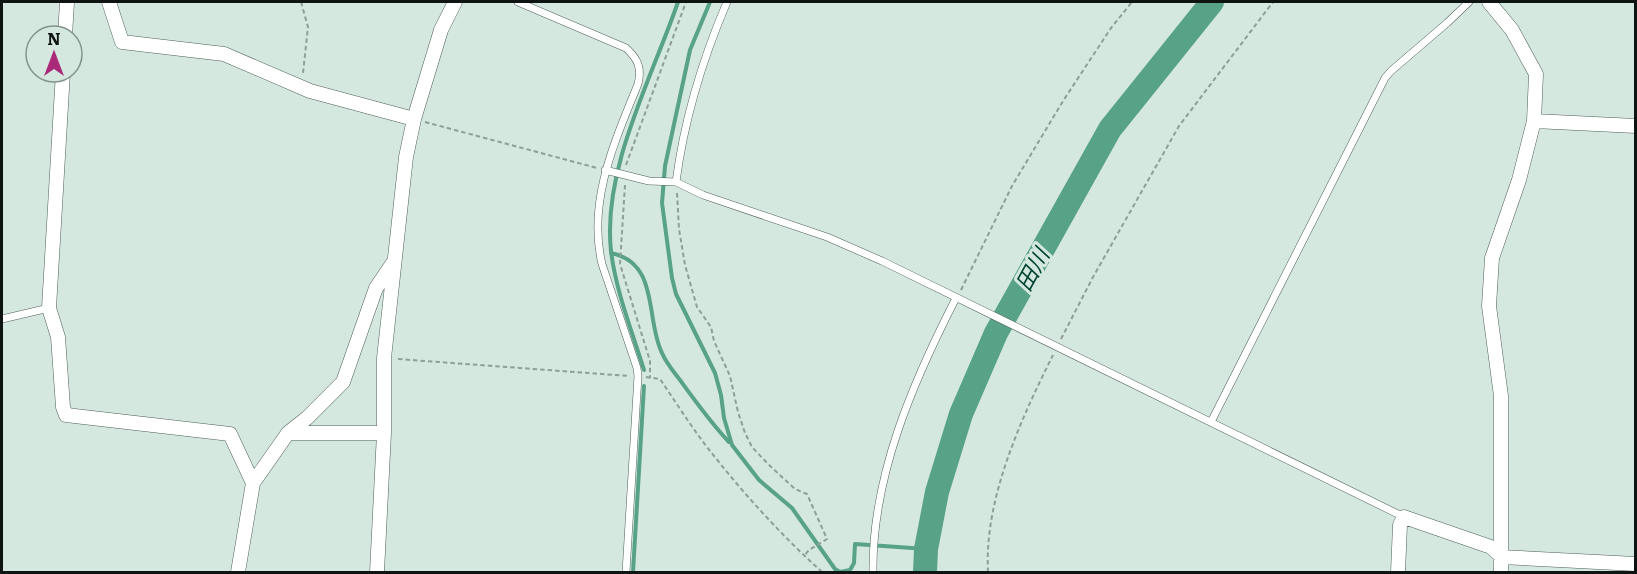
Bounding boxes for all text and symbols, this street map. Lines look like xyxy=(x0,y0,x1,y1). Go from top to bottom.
north arrow xyxy=(24,24,84,84)
text: N xyxy=(47,26,61,50)
water label: 田川 xyxy=(1006,240,1057,296)

